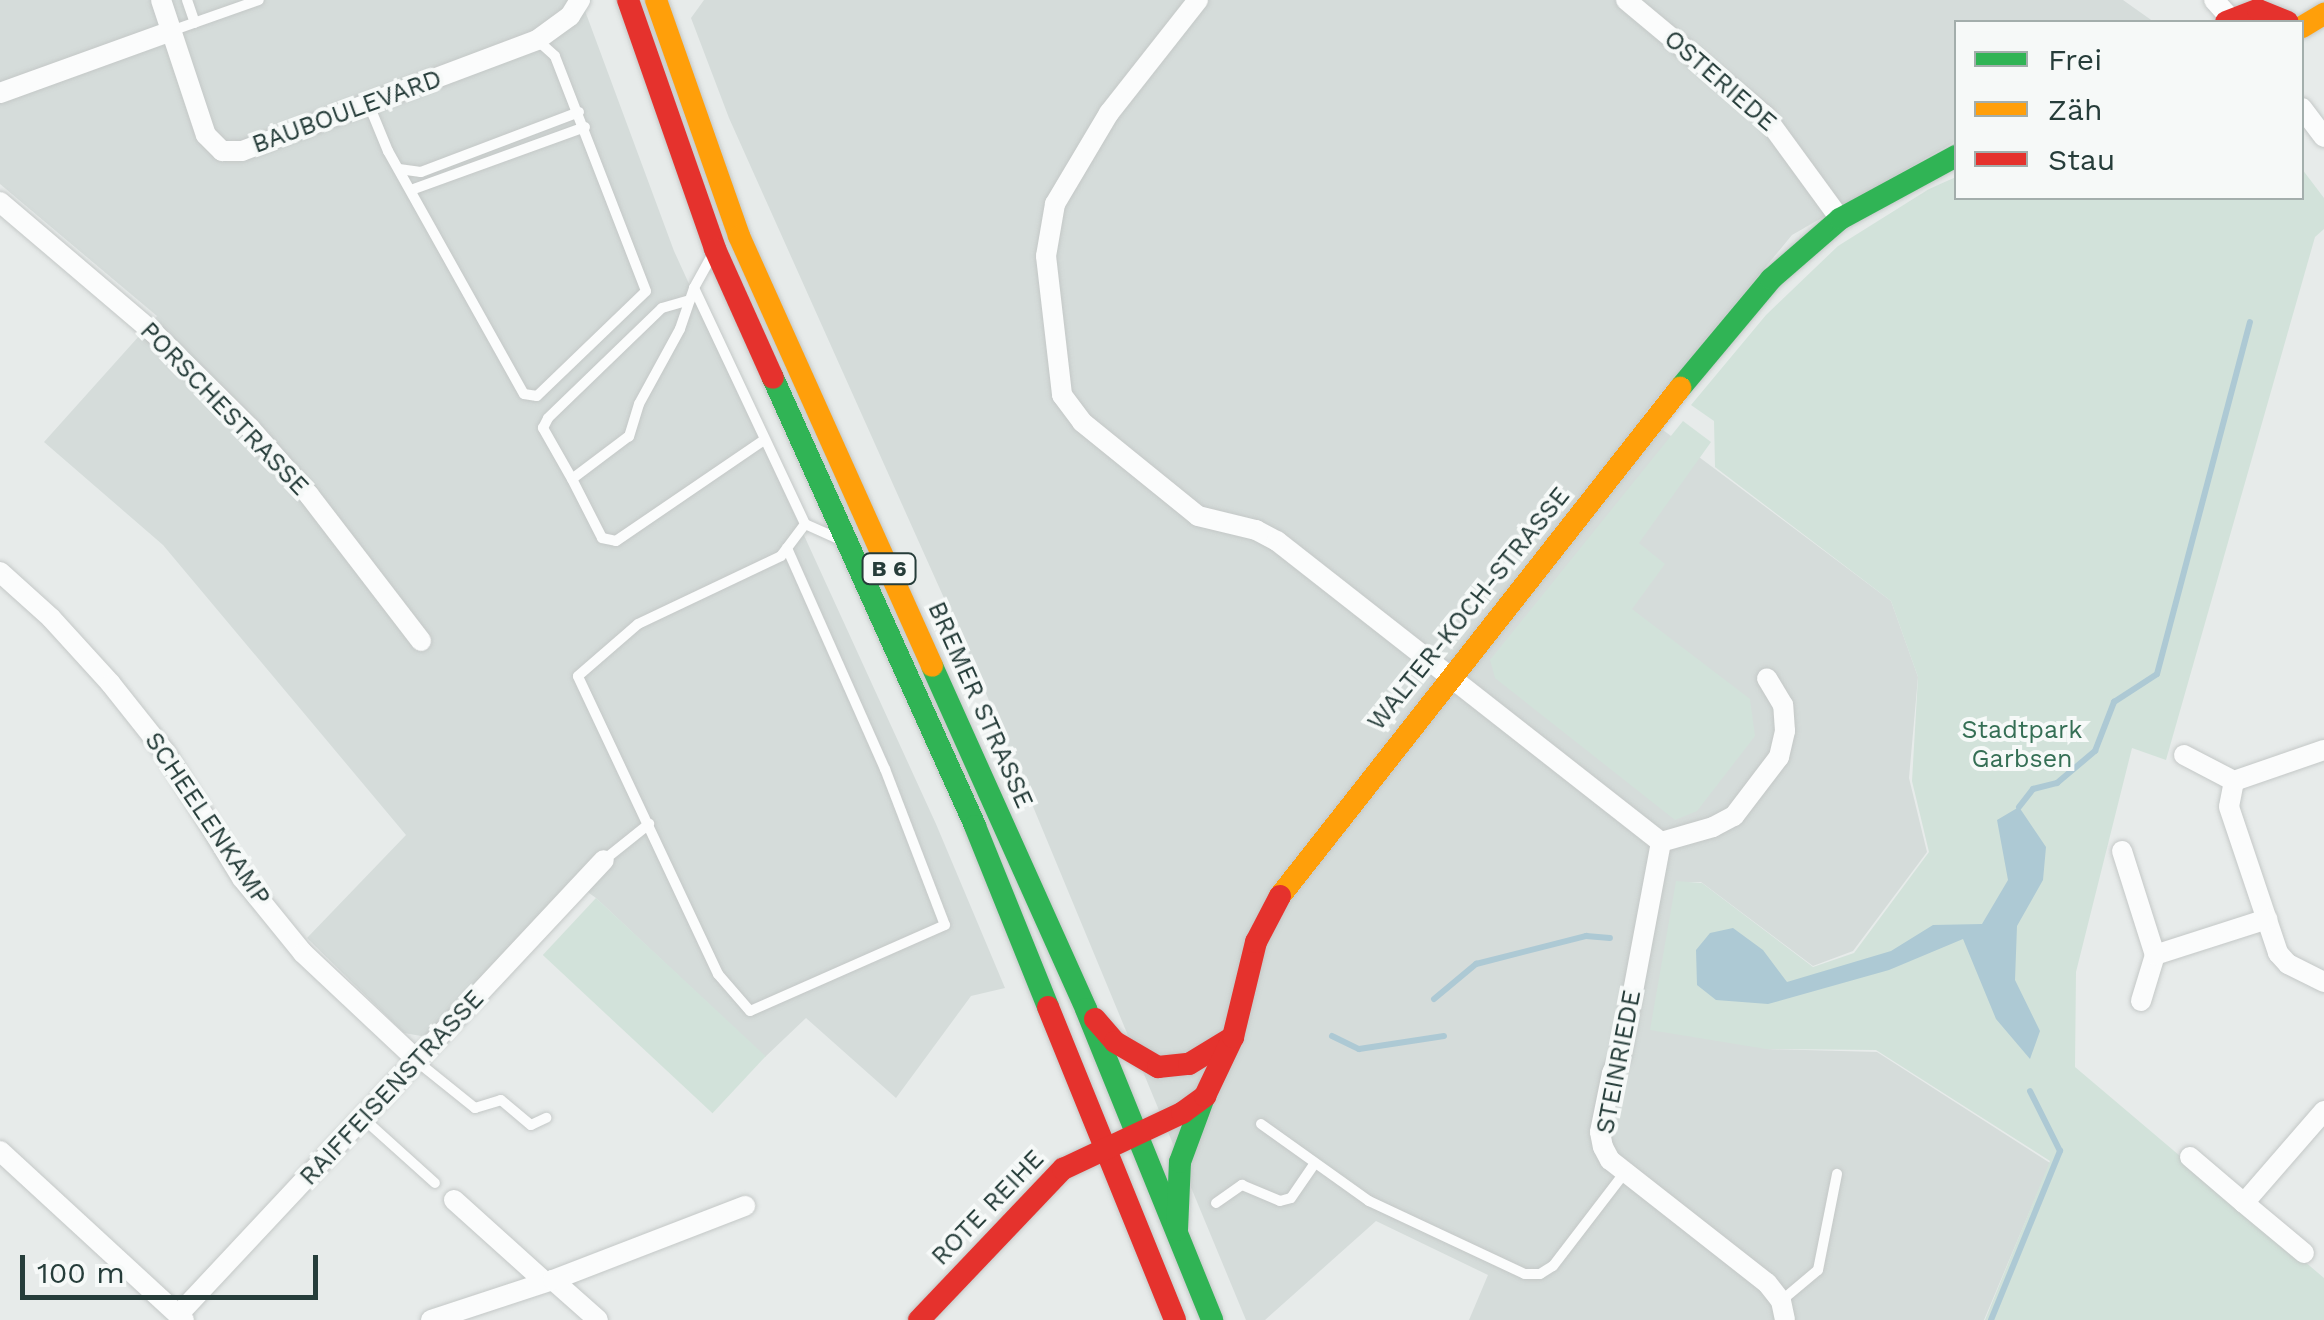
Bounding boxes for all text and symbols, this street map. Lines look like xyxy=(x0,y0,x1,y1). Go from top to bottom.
legend xyxy=(1954,20,2304,200)
street label: OSTERIEDE xyxy=(1658,24,1782,138)
text: Frei xyxy=(2048,42,2102,77)
street label: BAUBOULEVARD xyxy=(248,64,446,160)
text: Zäh xyxy=(2048,92,2102,127)
text: Stau xyxy=(2048,142,2115,177)
street label: PORSCHESTRASSE xyxy=(134,316,314,502)
street label: WALTER-KOCH-STRASSE xyxy=(1362,481,1576,737)
road number: B 6 xyxy=(862,552,916,586)
street label: BREMER STRASSE xyxy=(921,597,1039,813)
park label: Stadtpark Garbsen xyxy=(1962,716,2082,775)
street label: SCHEELENKAMP xyxy=(138,727,276,911)
street label: RAIFFEISENSTRASSE xyxy=(294,984,490,1192)
street label: STEINRIEDE xyxy=(1590,987,1648,1137)
street label: ROTE REIHE xyxy=(926,1144,1050,1272)
scale bar xyxy=(25,1235,322,1297)
text: 100 m xyxy=(37,1255,125,1290)

